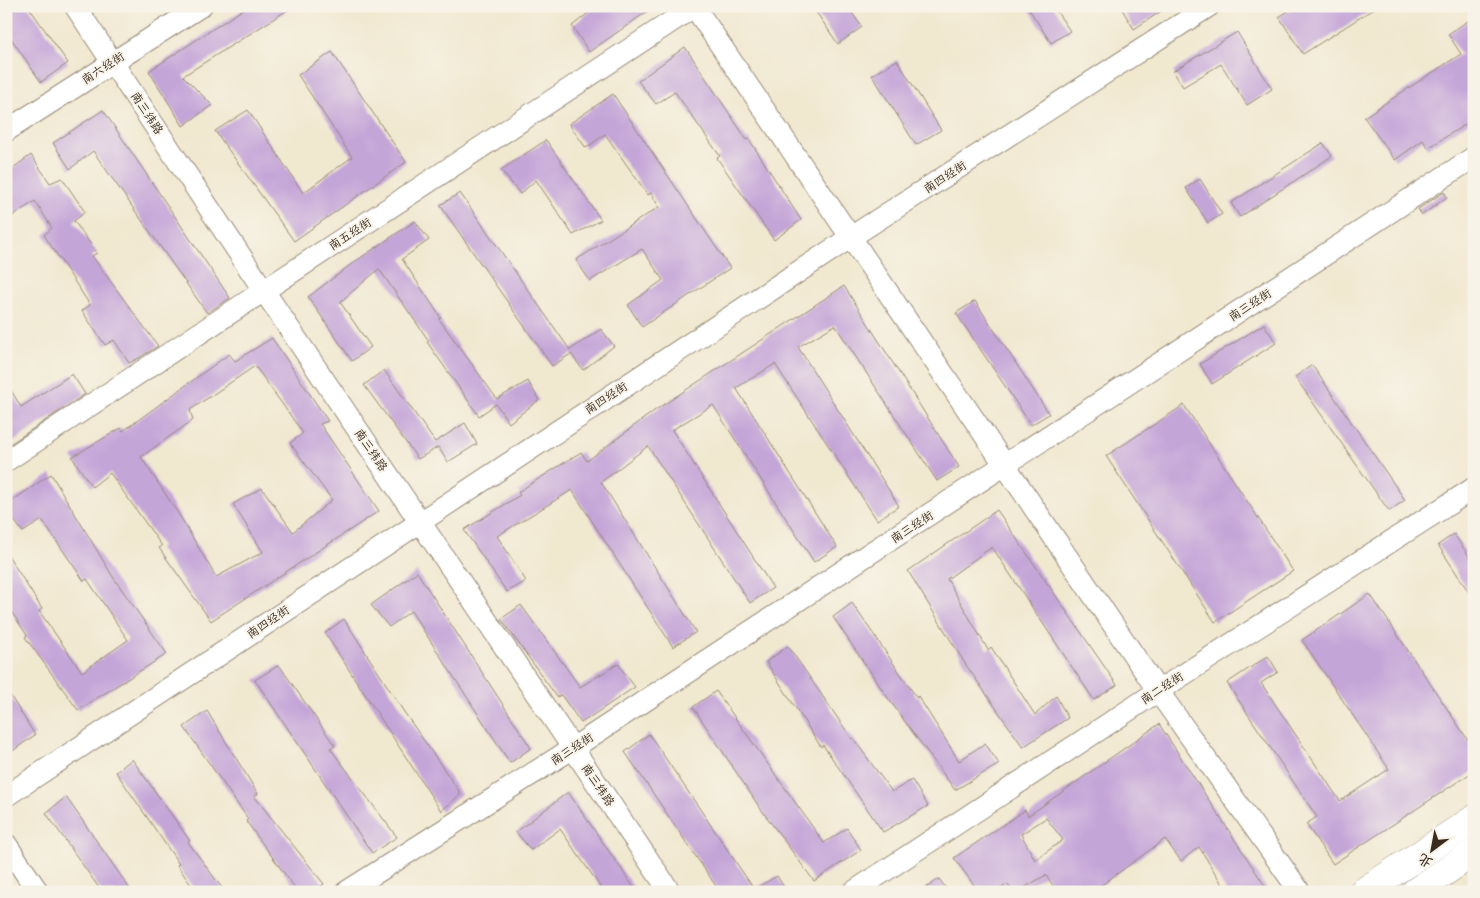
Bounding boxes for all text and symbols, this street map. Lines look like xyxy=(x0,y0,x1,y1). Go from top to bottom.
street label: 南六经街 xyxy=(79,48,127,88)
street label: 南三纬路 xyxy=(127,89,167,137)
street label: 南四经街 xyxy=(921,157,969,197)
street label: 南五经街 xyxy=(326,214,374,254)
street label: 南三经街 xyxy=(1226,285,1274,325)
street label: 南四经街 xyxy=(582,378,630,418)
street label: 南三纬路 xyxy=(351,426,391,474)
street label: 南三经街 xyxy=(888,507,936,547)
street label: 南四经街 xyxy=(244,602,292,642)
street label: 南二经街 xyxy=(1138,668,1186,708)
street label: 南三经街 xyxy=(548,729,596,769)
street label: 南三纬路 xyxy=(578,761,618,809)
north arrow xyxy=(1408,826,1458,876)
text: 北 xyxy=(1414,850,1436,872)

